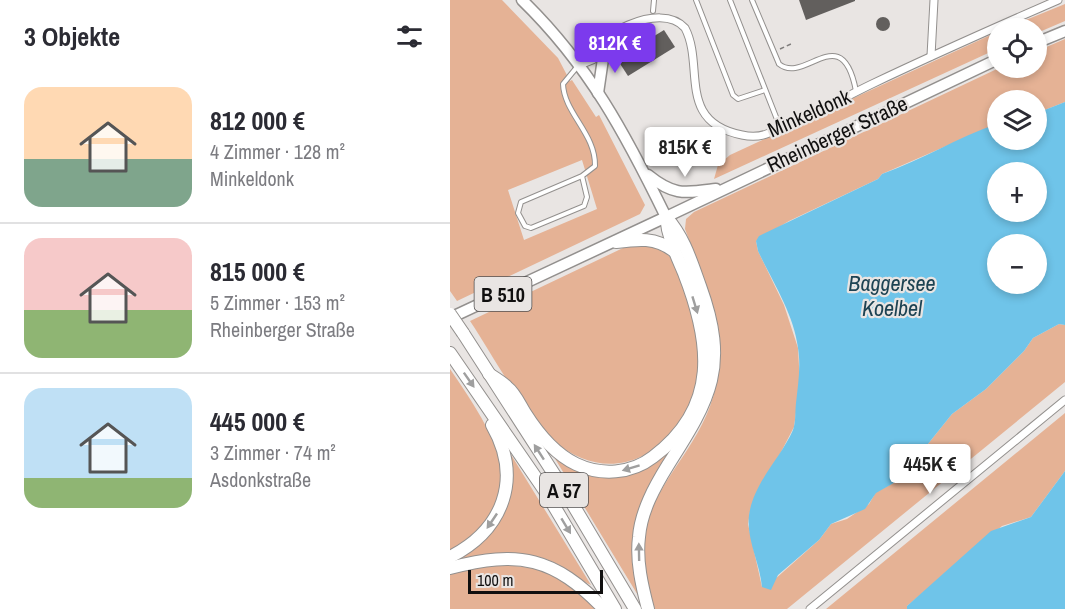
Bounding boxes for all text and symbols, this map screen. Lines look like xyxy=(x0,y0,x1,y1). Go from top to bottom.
map controls xyxy=(987,18,1047,294)
button: locate xyxy=(987,18,1047,78)
text: 3 Objekte xyxy=(24,19,120,54)
icon: filters xyxy=(393,20,426,53)
pin: 812K € xyxy=(566,23,664,74)
text: 812K € xyxy=(589,29,641,56)
street label: Minkeldonk xyxy=(763,82,855,144)
street label: Rheinberger Straße xyxy=(762,89,912,179)
button: layers xyxy=(987,90,1047,150)
text: 812 000 € xyxy=(210,103,305,138)
icon: home xyxy=(72,111,144,183)
pin: 815K € xyxy=(636,127,734,178)
text: 815K € xyxy=(659,133,711,160)
text: 4 Zimmer · 128 m² xyxy=(210,138,345,165)
button: + xyxy=(987,162,1047,222)
text: Minkeldonk xyxy=(210,165,294,192)
button: − xyxy=(987,234,1047,294)
text: 815 000 € xyxy=(210,254,305,289)
icon: home xyxy=(72,262,144,334)
water label: Baggersee Koelbel xyxy=(848,268,936,323)
road number: B 510 xyxy=(475,277,532,311)
text: 5 Zimmer · 153 m² xyxy=(210,289,345,316)
one-way arrow xyxy=(691,297,700,315)
text: Rheinberger Straße xyxy=(210,316,355,343)
one-way arrow xyxy=(463,371,475,387)
text: 445 000 € xyxy=(210,404,305,439)
icon: home xyxy=(72,412,144,484)
text: 3 Zimmer · 74 m² xyxy=(210,439,336,466)
one-way arrow xyxy=(534,443,545,460)
pin: 445K € xyxy=(881,444,979,495)
text: 445K € xyxy=(904,450,956,477)
one-way arrow xyxy=(622,464,640,473)
text: Asdonkstraße xyxy=(210,466,311,493)
road number: A 57 xyxy=(540,473,588,507)
one-way arrow xyxy=(487,513,498,529)
one-way arrow xyxy=(561,518,571,535)
one-way arrow xyxy=(634,542,644,561)
scale bar xyxy=(468,567,603,594)
text: 100 m xyxy=(477,569,513,591)

